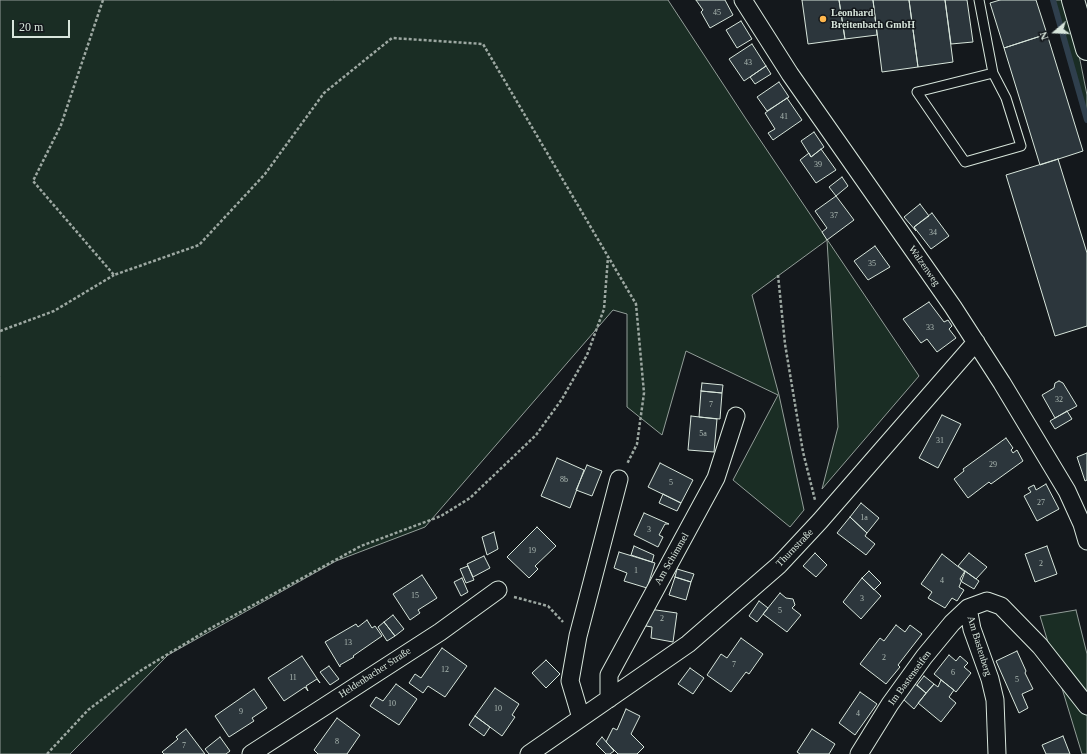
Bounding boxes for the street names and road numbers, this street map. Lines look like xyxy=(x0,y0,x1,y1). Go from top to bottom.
street label: Walzenweg xyxy=(906,244,942,288)
street label: Thurnstraße xyxy=(774,526,816,570)
street label: Am Schimmel xyxy=(652,531,692,587)
street label: Am Bastenberg xyxy=(964,614,994,678)
street label: Heldenbacher Straße xyxy=(337,645,413,701)
street label: Im Bastenseifen xyxy=(886,648,934,708)

